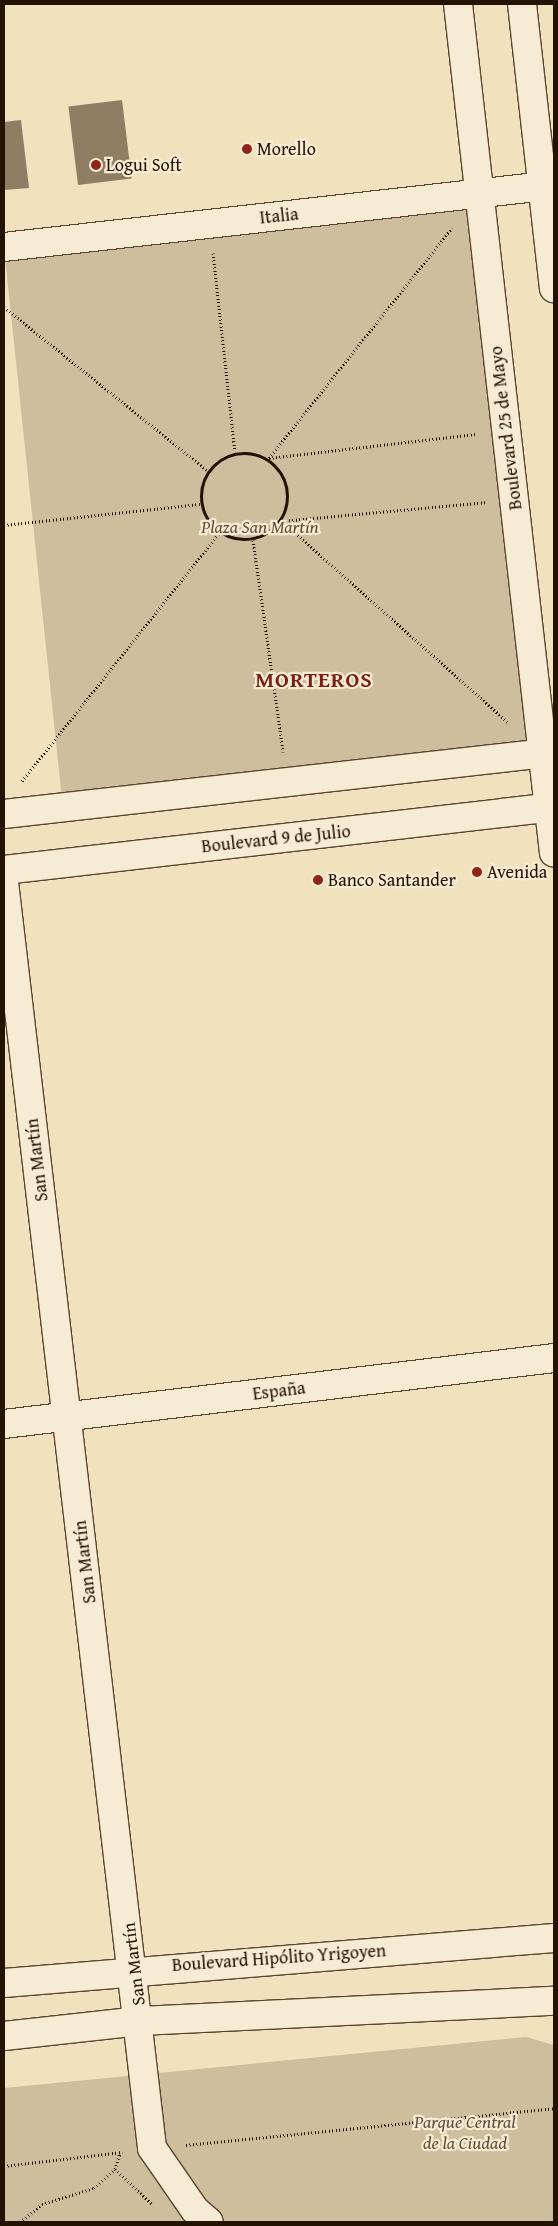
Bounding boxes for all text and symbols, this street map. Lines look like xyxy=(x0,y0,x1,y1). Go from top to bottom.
place label: Morello xyxy=(257,138,316,160)
marker: Morello xyxy=(241,143,253,155)
place label: Logui Soft xyxy=(106,154,182,176)
marker: Logui Soft xyxy=(90,159,102,171)
street label: Italia xyxy=(258,203,300,229)
street label: Boulevard 25 de Mayo xyxy=(485,345,527,511)
park label: Plaza San Martín xyxy=(201,516,319,538)
district label: MORTEROS xyxy=(254,667,374,693)
street label: Boulevard 9 de Julio xyxy=(200,820,352,858)
place label: Avenida xyxy=(487,861,547,883)
marker: Avenida xyxy=(471,866,483,878)
place label: Banco Santander xyxy=(328,869,456,891)
marker: Banco Santander xyxy=(312,874,324,886)
street label: San Martín xyxy=(21,1117,53,1203)
street label: España xyxy=(251,1377,307,1405)
street label: San Martín xyxy=(69,1519,101,1605)
street label: San Martín xyxy=(118,1921,150,2007)
street label: Boulevard Hipólito Yrigoyen xyxy=(171,1940,387,1976)
park label: Parque Central de la Ciudad xyxy=(414,2112,516,2154)

